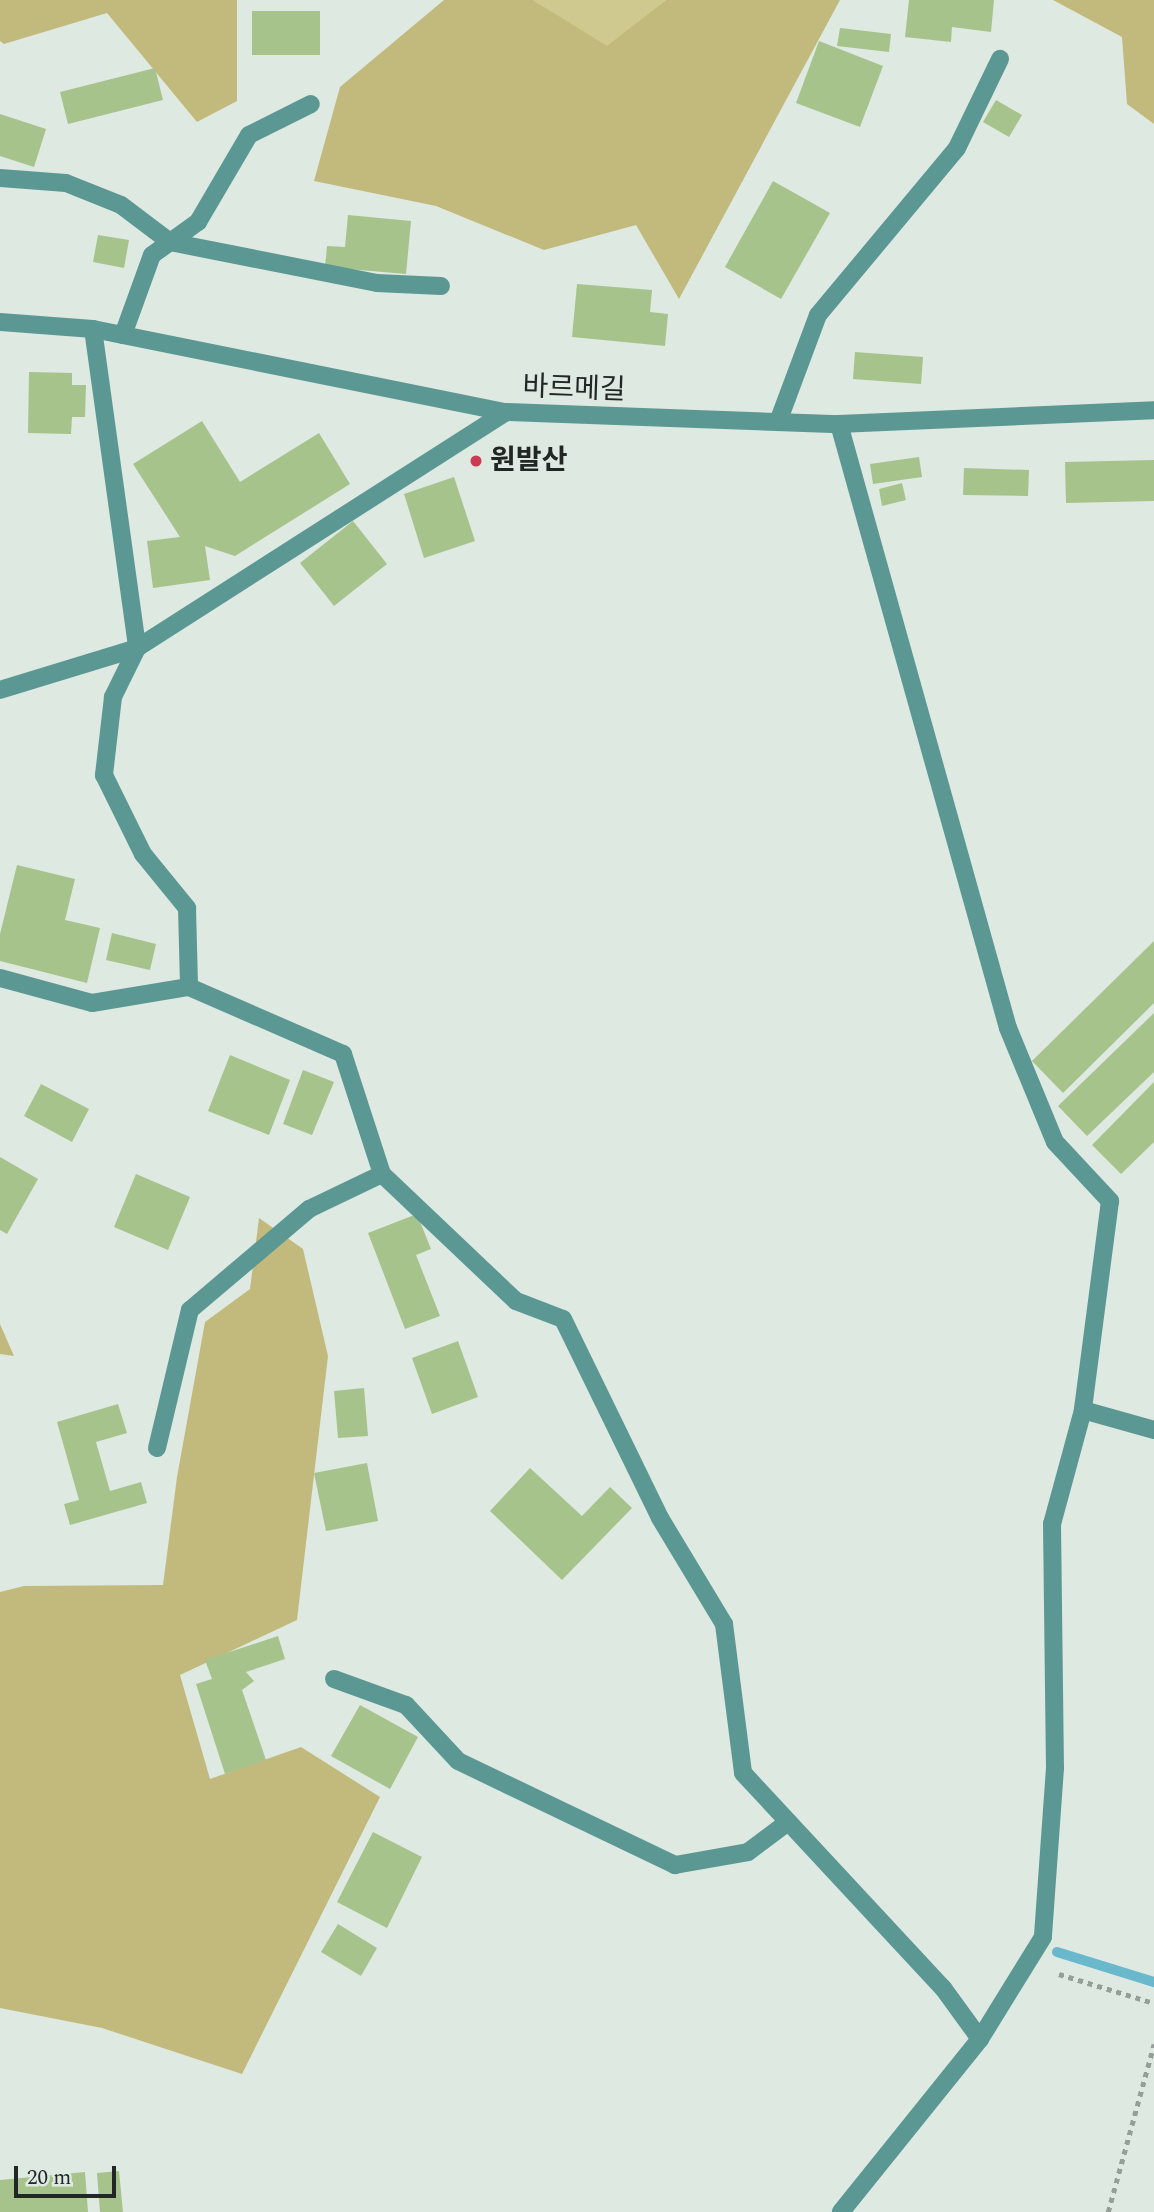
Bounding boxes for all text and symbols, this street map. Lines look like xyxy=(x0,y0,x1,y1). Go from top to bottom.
street label: 바르메길 xyxy=(522,370,626,408)
place label: 원발산 xyxy=(490,444,567,478)
marker: 원발산 xyxy=(468,453,484,469)
scale bar xyxy=(18,2152,119,2196)
text: 20 m xyxy=(27,2162,71,2194)

